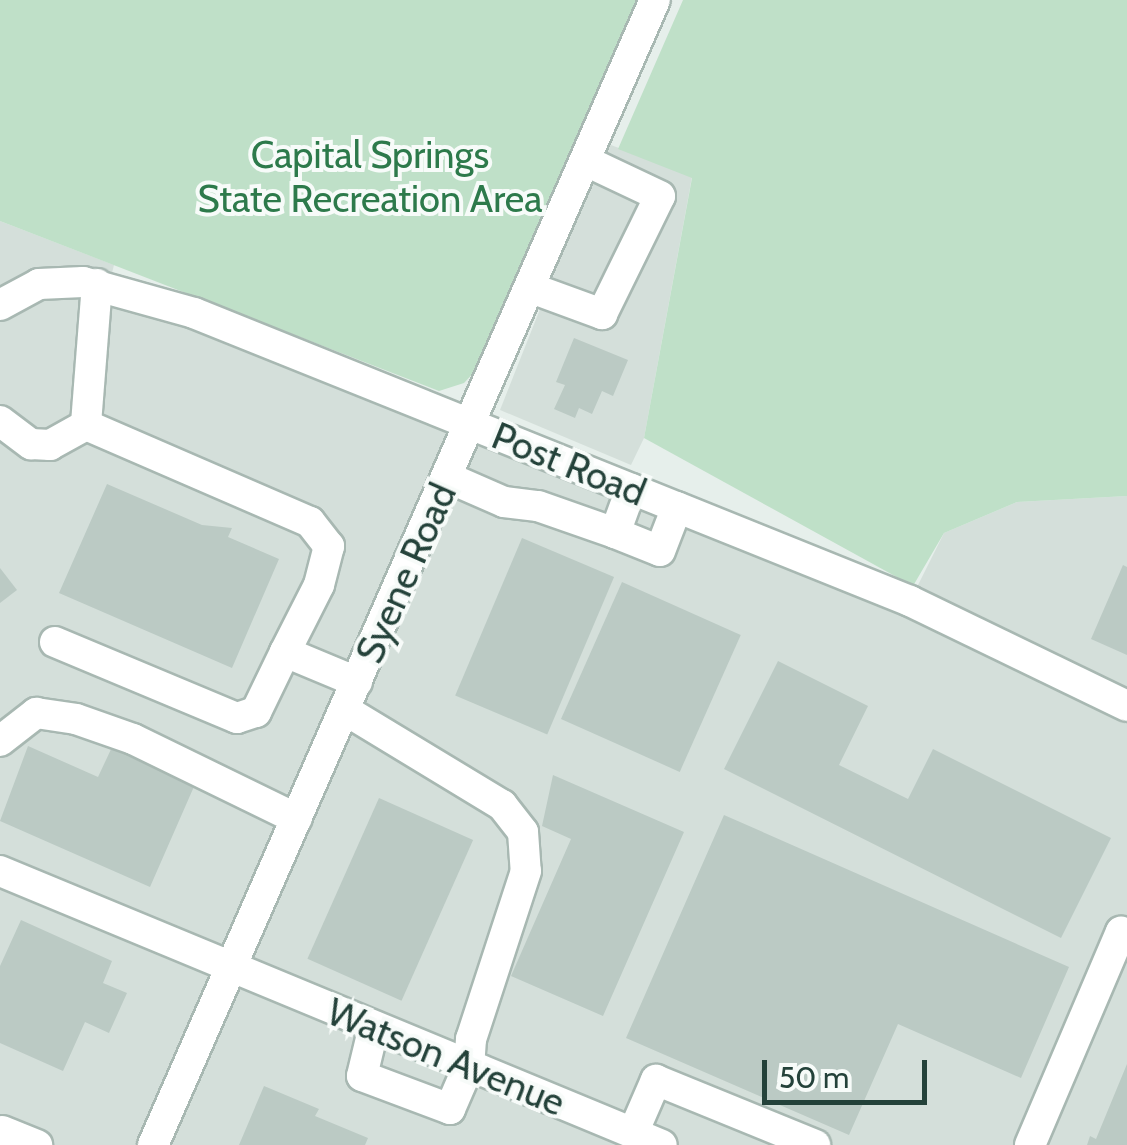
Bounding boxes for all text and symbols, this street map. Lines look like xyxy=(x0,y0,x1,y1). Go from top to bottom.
park label: Capital Springs State Recreation Area xyxy=(198,132,542,222)
street label: Post Road xyxy=(486,413,652,515)
street label: Syene Road xyxy=(346,476,466,670)
street label: Watson Avenue xyxy=(321,989,571,1125)
scale bar xyxy=(767,1040,932,1102)
text: 50 m xyxy=(779,1059,849,1096)

